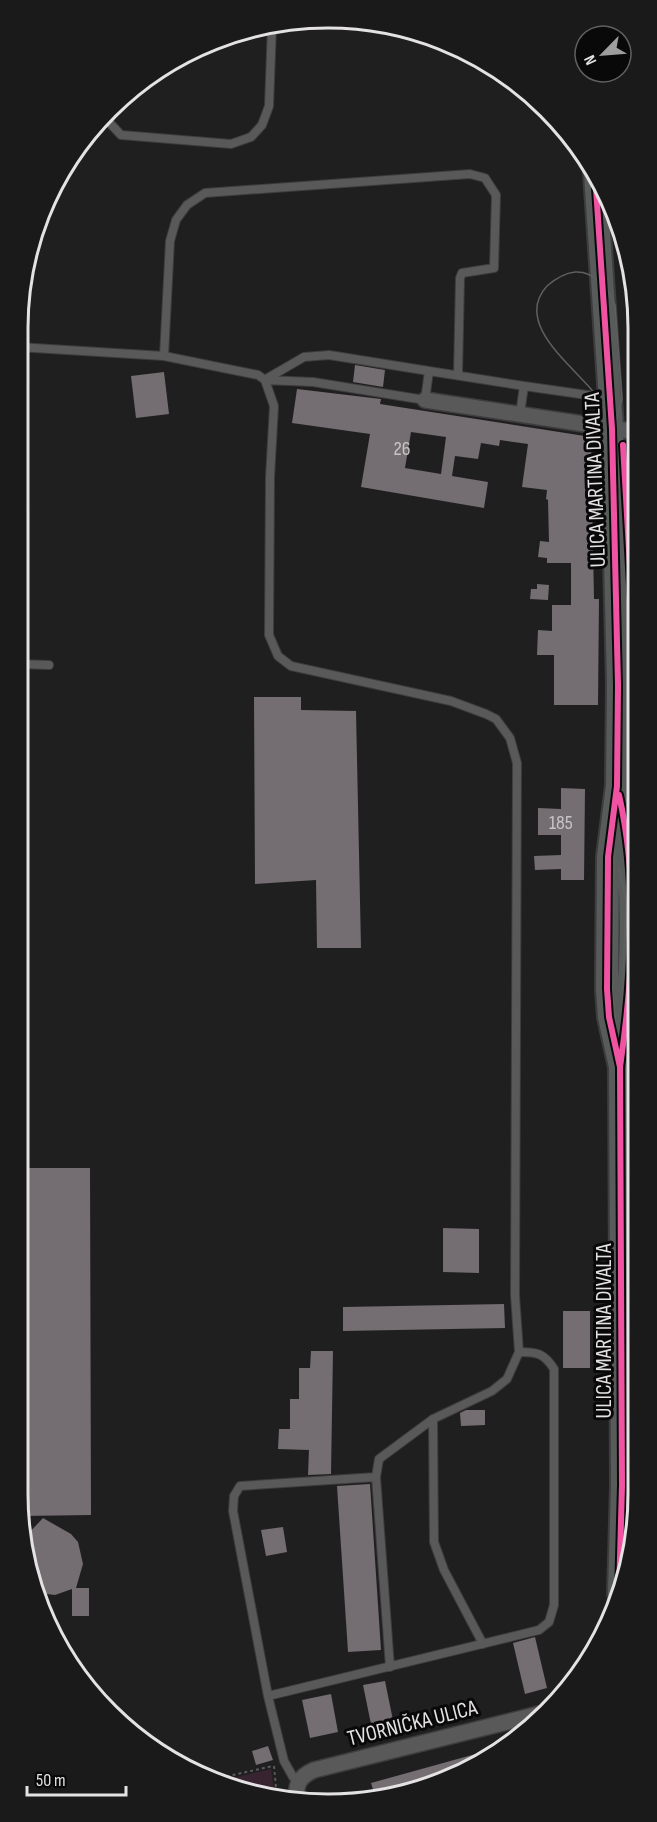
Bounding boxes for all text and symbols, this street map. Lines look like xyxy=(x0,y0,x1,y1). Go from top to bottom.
north arrow xyxy=(573,24,633,84)
text: N xyxy=(580,52,601,68)
street label: ULICA MARTINA DIVALTA xyxy=(579,391,612,568)
house number: 26 xyxy=(394,437,411,461)
house number: 185 xyxy=(549,811,573,835)
street label: ULICA MARTINA DIVALTA xyxy=(591,1243,618,1419)
street label: TVORNIČKA ULICA xyxy=(345,1694,481,1753)
scale bar xyxy=(27,1759,126,1797)
text: 50 m xyxy=(36,1770,66,1791)

